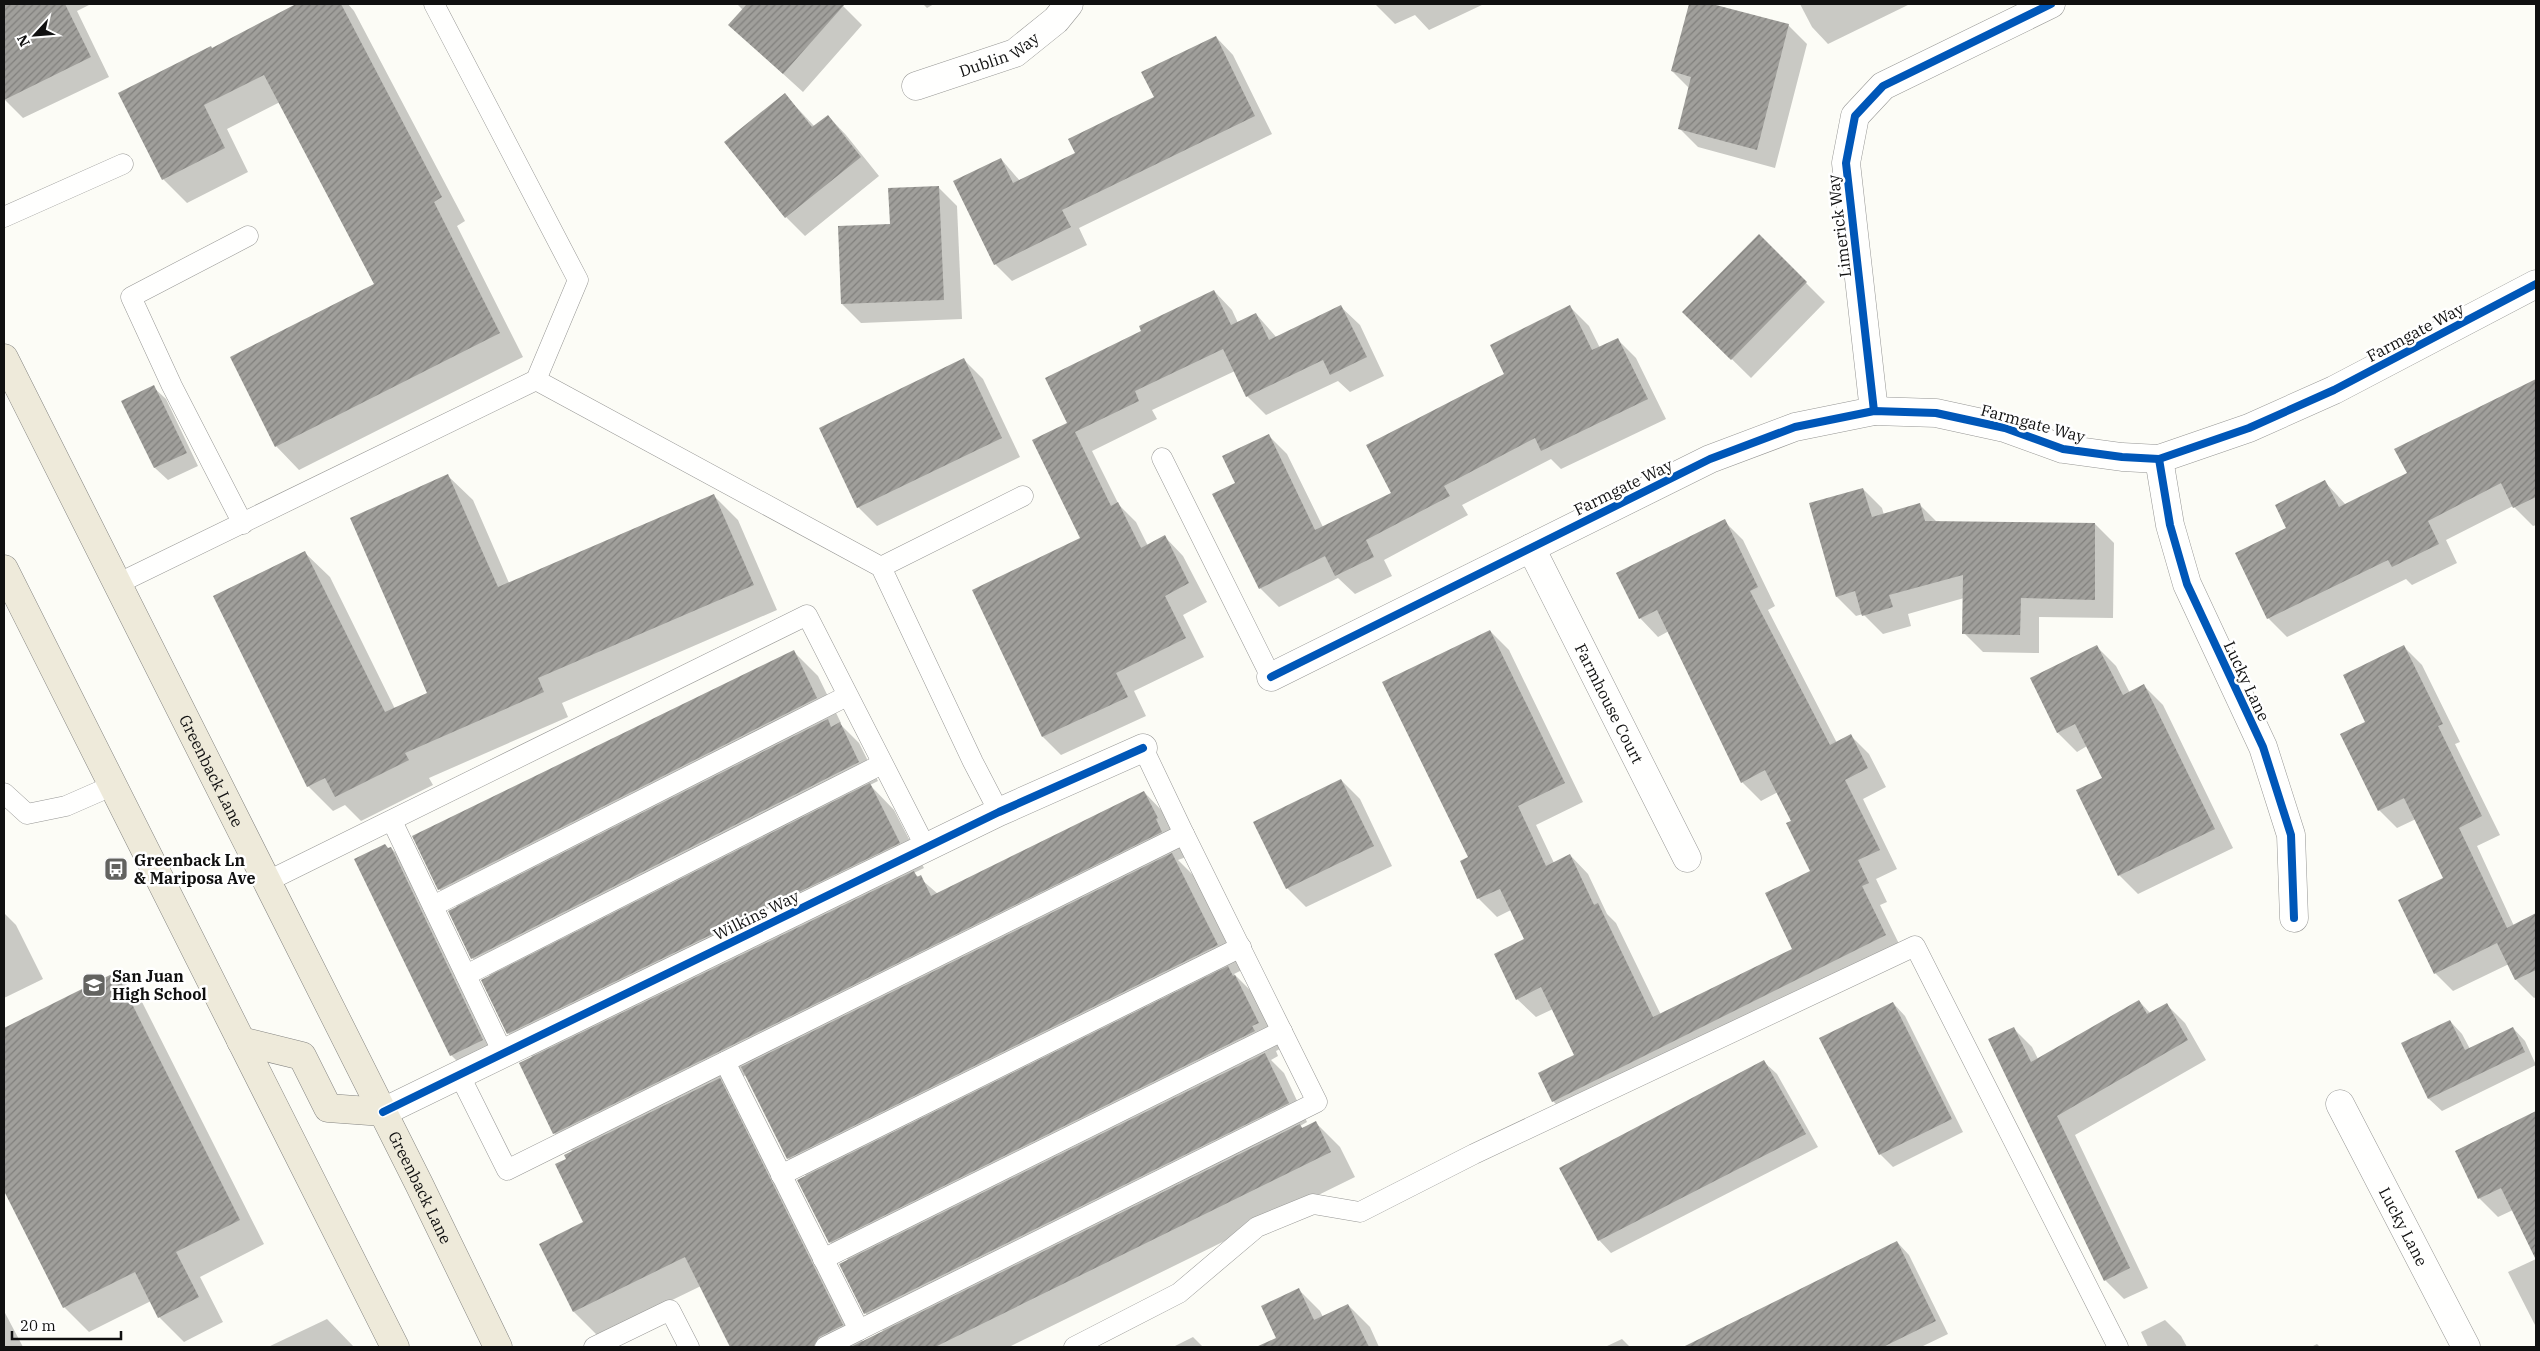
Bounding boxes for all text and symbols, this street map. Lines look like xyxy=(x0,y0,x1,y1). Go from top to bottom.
north arrow xyxy=(10,10,60,60)
street label: Dublin Way xyxy=(956,28,1043,81)
text: N xyxy=(13,32,34,50)
street label: Limerick Way xyxy=(1823,173,1855,279)
street label: Farmgate Way xyxy=(2363,298,2467,366)
street label: Farmgate Way xyxy=(1979,399,2088,447)
street label: Farmgate Way xyxy=(1570,454,1676,519)
street label: Lucky Lane xyxy=(2220,638,2274,724)
street label: Farmhouse Court xyxy=(1571,640,1648,767)
street label: Greenback Lane xyxy=(175,711,248,830)
place label: Greenback Ln & Mariposa Ave xyxy=(134,850,255,888)
bus stop icon: Greenback Ln & Mariposa Ave xyxy=(103,856,129,882)
street label: Wilkins Way xyxy=(710,885,803,944)
place label: San Juan High School xyxy=(112,966,207,1004)
school or university icon: San Juan High School xyxy=(81,972,107,998)
street label: Greenback Lane xyxy=(384,1128,456,1247)
street label: Lucky Lane xyxy=(2375,1184,2432,1269)
scale bar xyxy=(12,1308,121,1340)
text: 20 m xyxy=(20,1316,56,1335)

